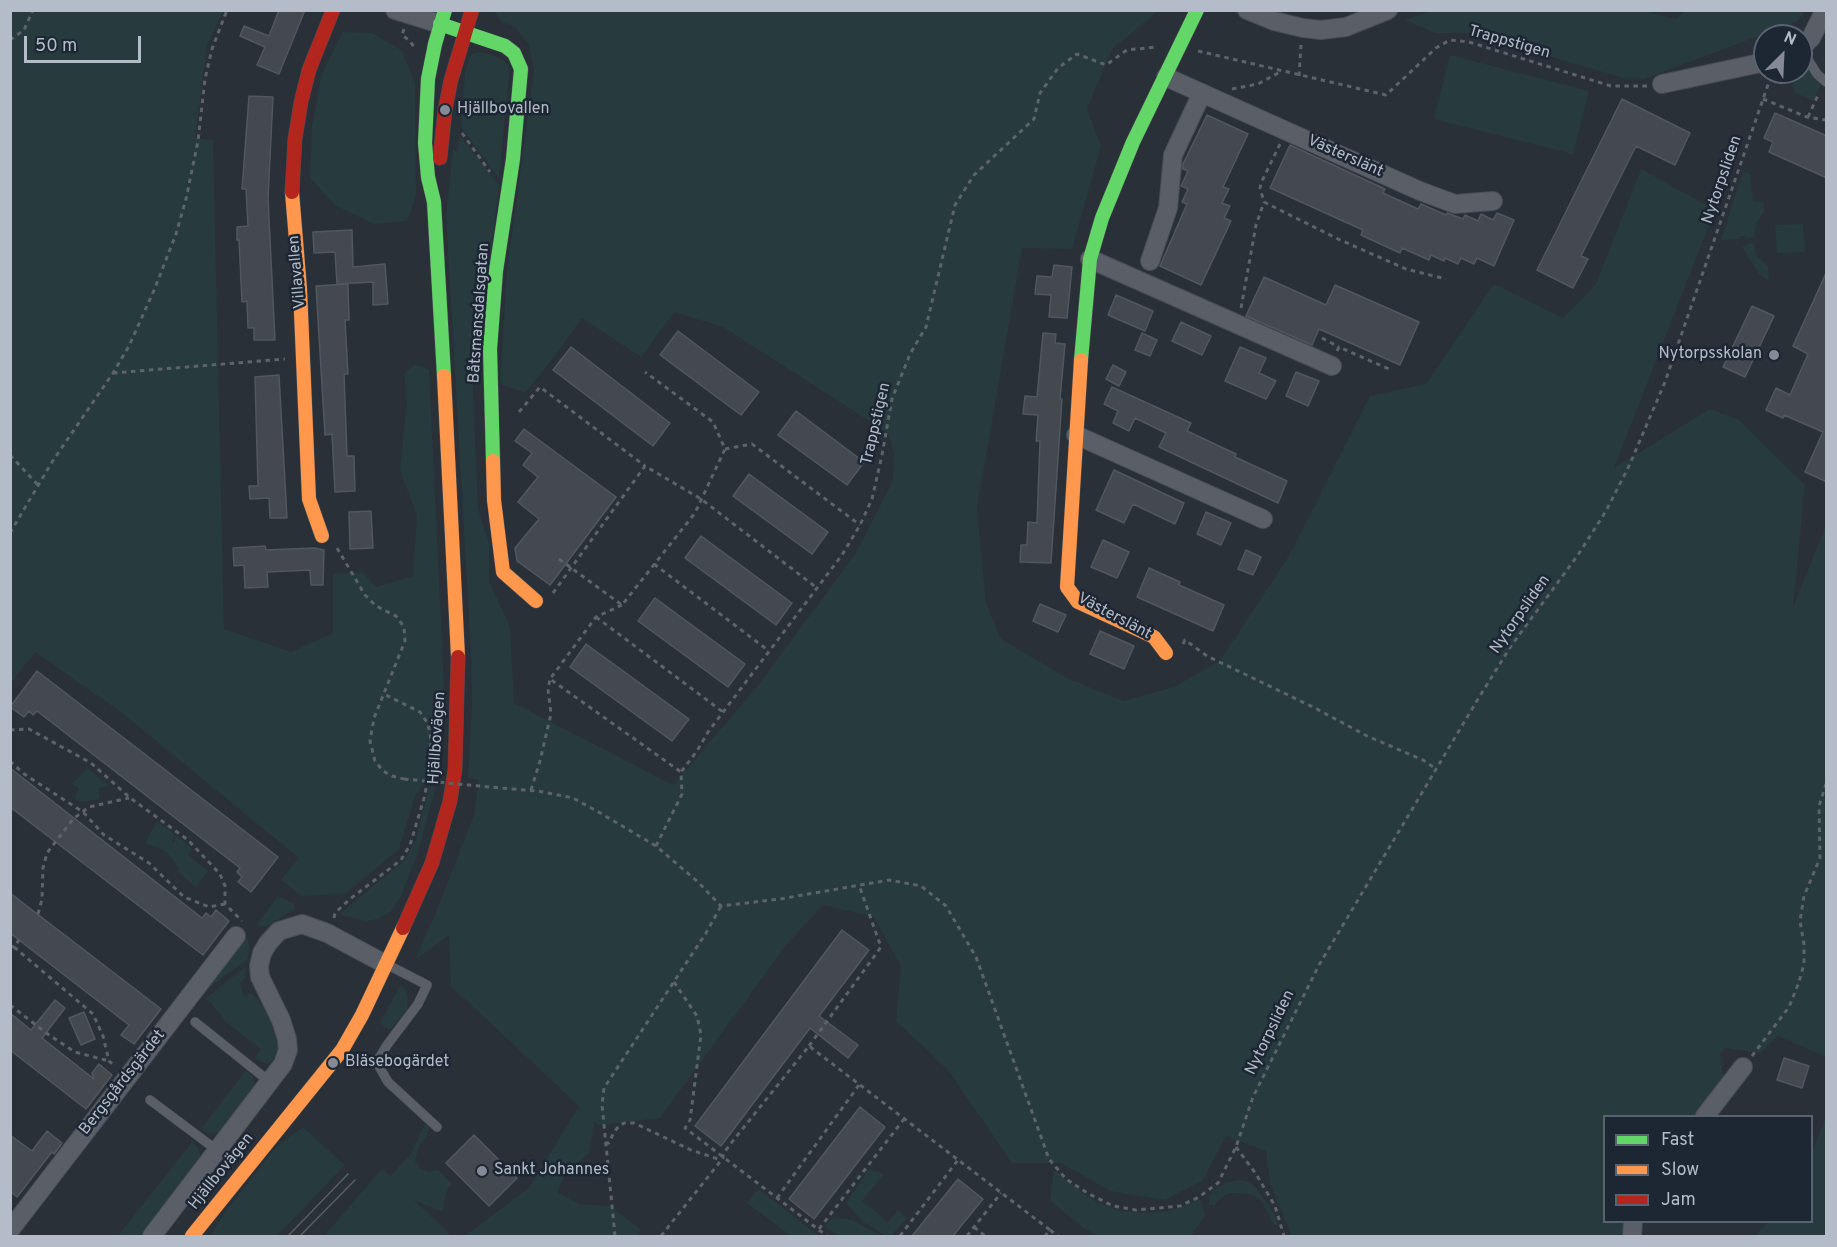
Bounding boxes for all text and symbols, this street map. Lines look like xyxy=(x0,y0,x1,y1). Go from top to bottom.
street label: Trappstigen xyxy=(1466,22,1552,64)
scale bar xyxy=(27,24,144,62)
north arrow xyxy=(1753,24,1813,84)
text: N xyxy=(1780,28,1799,51)
text: 50 m xyxy=(35,35,77,58)
place label: Hjällbovallen xyxy=(457,100,550,120)
marker: Hjällbovallen xyxy=(438,103,452,117)
street label: Västerslänt xyxy=(1304,132,1386,182)
street label: Nytorpsliden xyxy=(1699,133,1747,227)
street label: Villavallen xyxy=(285,234,311,310)
street label: Båtsmansdalsgatan xyxy=(466,242,494,384)
place label: Nytorpsskolan xyxy=(1659,345,1762,365)
marker: Nytorpsskolan xyxy=(1767,348,1781,362)
street label: Trappstigen xyxy=(858,381,896,467)
street label: Nytorpsliden xyxy=(1487,572,1555,658)
street label: Västerslänt xyxy=(1074,590,1154,644)
street label: Hjällbovägen xyxy=(425,691,451,785)
street label: Nytorpsliden xyxy=(1242,987,1300,1079)
street label: Bergsgårdsgärdet xyxy=(76,1027,170,1139)
place label: Bläsebogärdet xyxy=(345,1053,449,1073)
marker: Bläsebogärdet xyxy=(326,1056,340,1070)
legend xyxy=(1603,1115,1813,1223)
text: Fast xyxy=(1661,1129,1694,1152)
street label: Hjällbovägen xyxy=(185,1130,259,1214)
text: Slow xyxy=(1661,1159,1699,1182)
place label: Sankt Johannes xyxy=(494,1161,609,1181)
marker: Sankt Johannes xyxy=(475,1164,489,1178)
text: Jam xyxy=(1661,1189,1696,1212)

